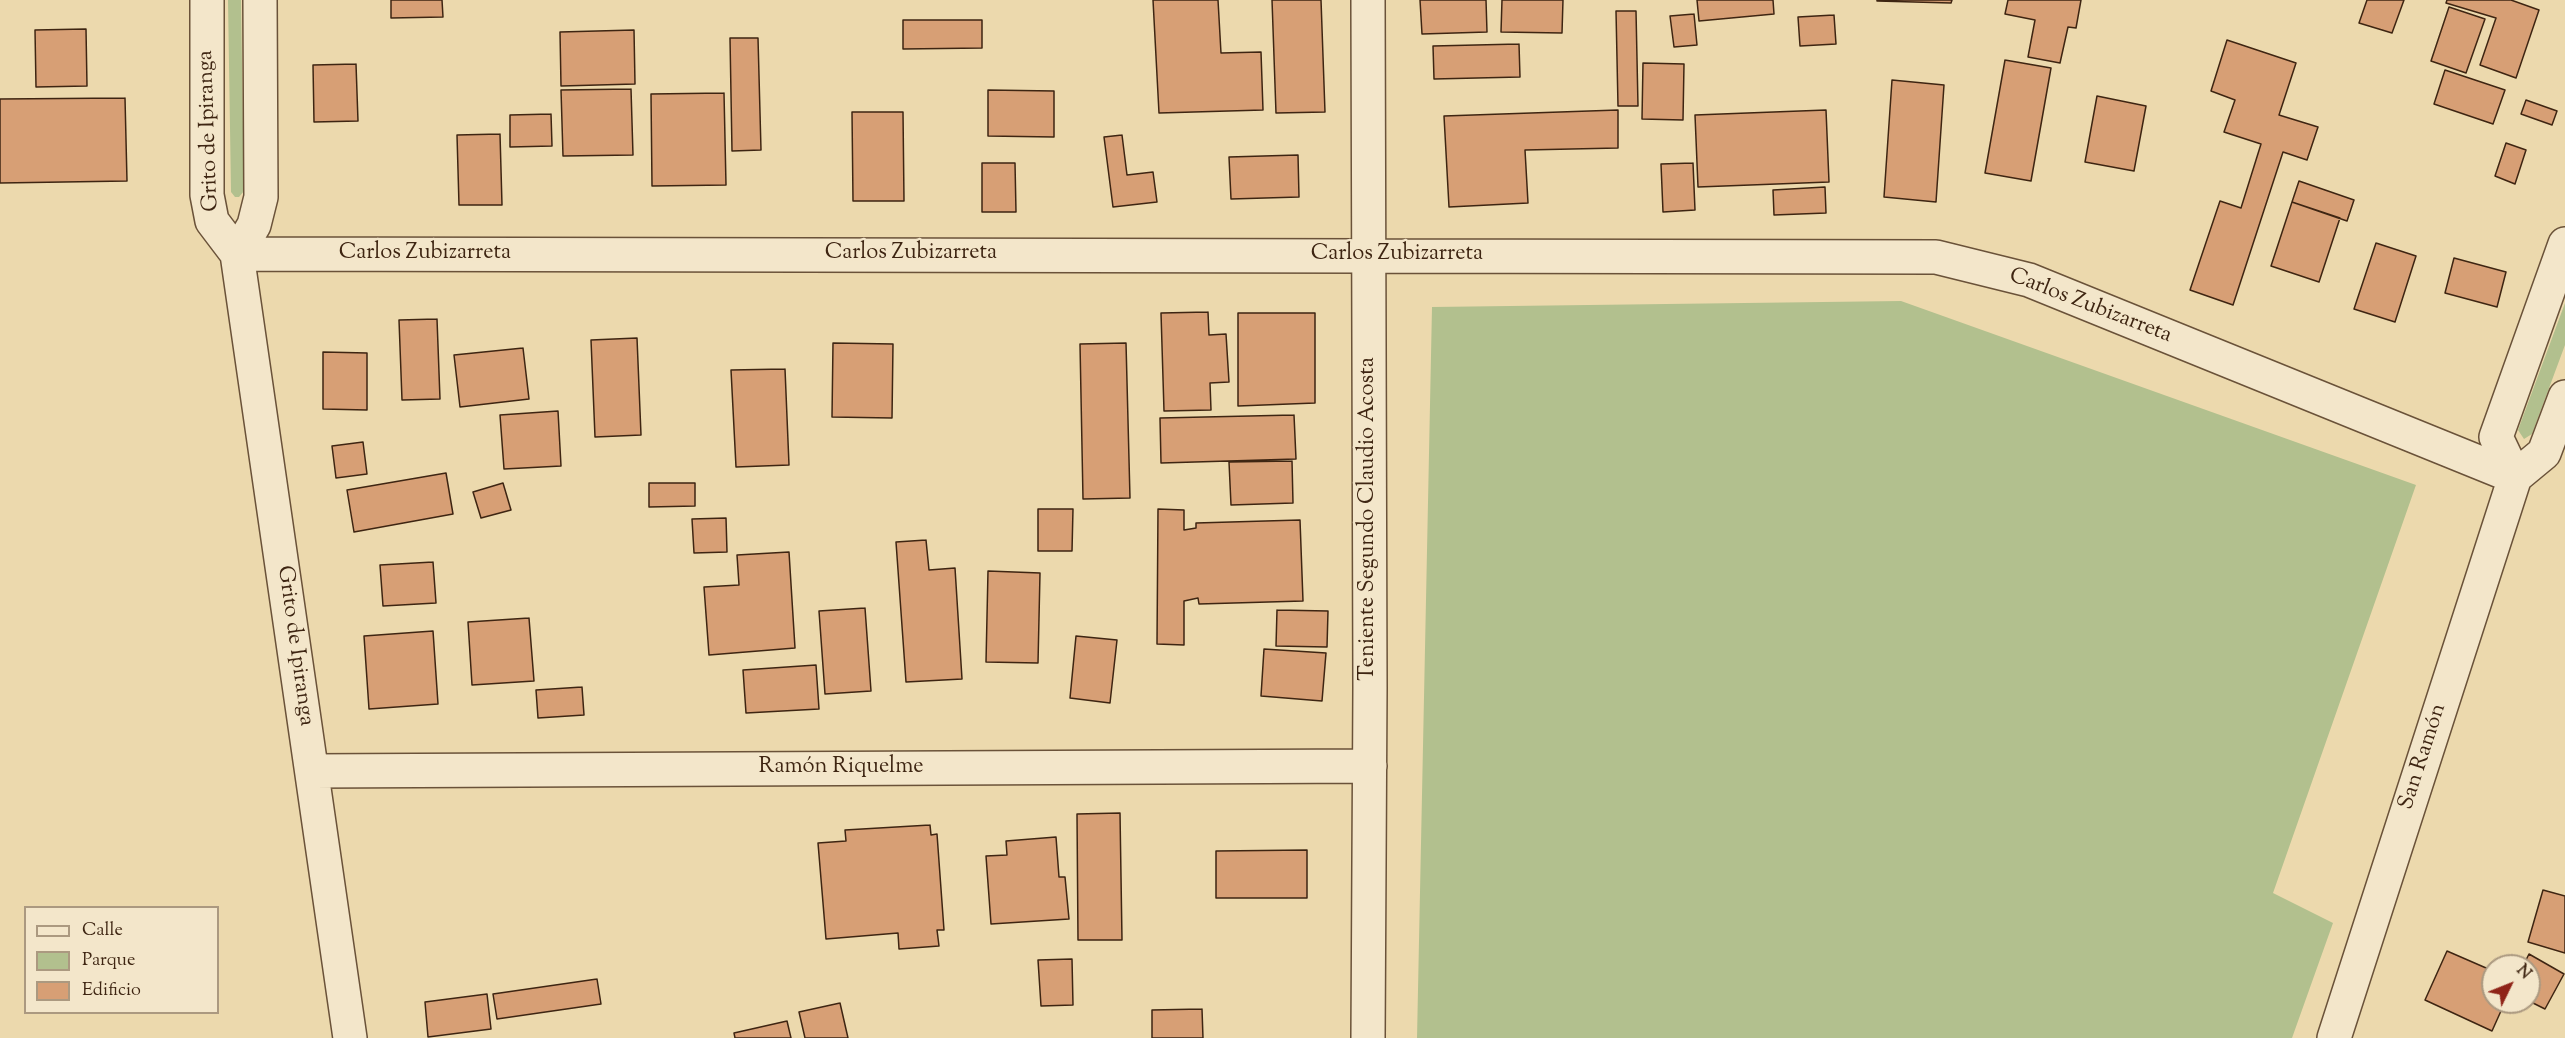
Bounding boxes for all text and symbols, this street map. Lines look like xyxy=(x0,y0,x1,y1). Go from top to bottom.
street label: Grito de Ipiranga xyxy=(194,50,226,212)
street label: Carlos Zubizarreta xyxy=(339,241,511,267)
street label: Carlos Zubizarreta xyxy=(825,241,997,267)
street label: Carlos Zubizarreta xyxy=(1311,242,1483,268)
street label: Carlos Zubizarreta xyxy=(2005,264,2175,350)
street label: Teniente Segundo Claudio Acosta xyxy=(1356,357,1382,681)
street label: Grito de Ipiranga xyxy=(270,564,318,728)
street label: San Ramón xyxy=(2394,701,2454,813)
street label: Ramón Riquelme xyxy=(759,755,923,781)
legend xyxy=(24,906,219,1014)
text: Calle xyxy=(82,918,123,944)
text: Parque xyxy=(82,948,135,974)
north arrow xyxy=(2481,954,2541,1014)
text: N xyxy=(2510,960,2536,985)
text: Edificio xyxy=(82,978,141,1004)

